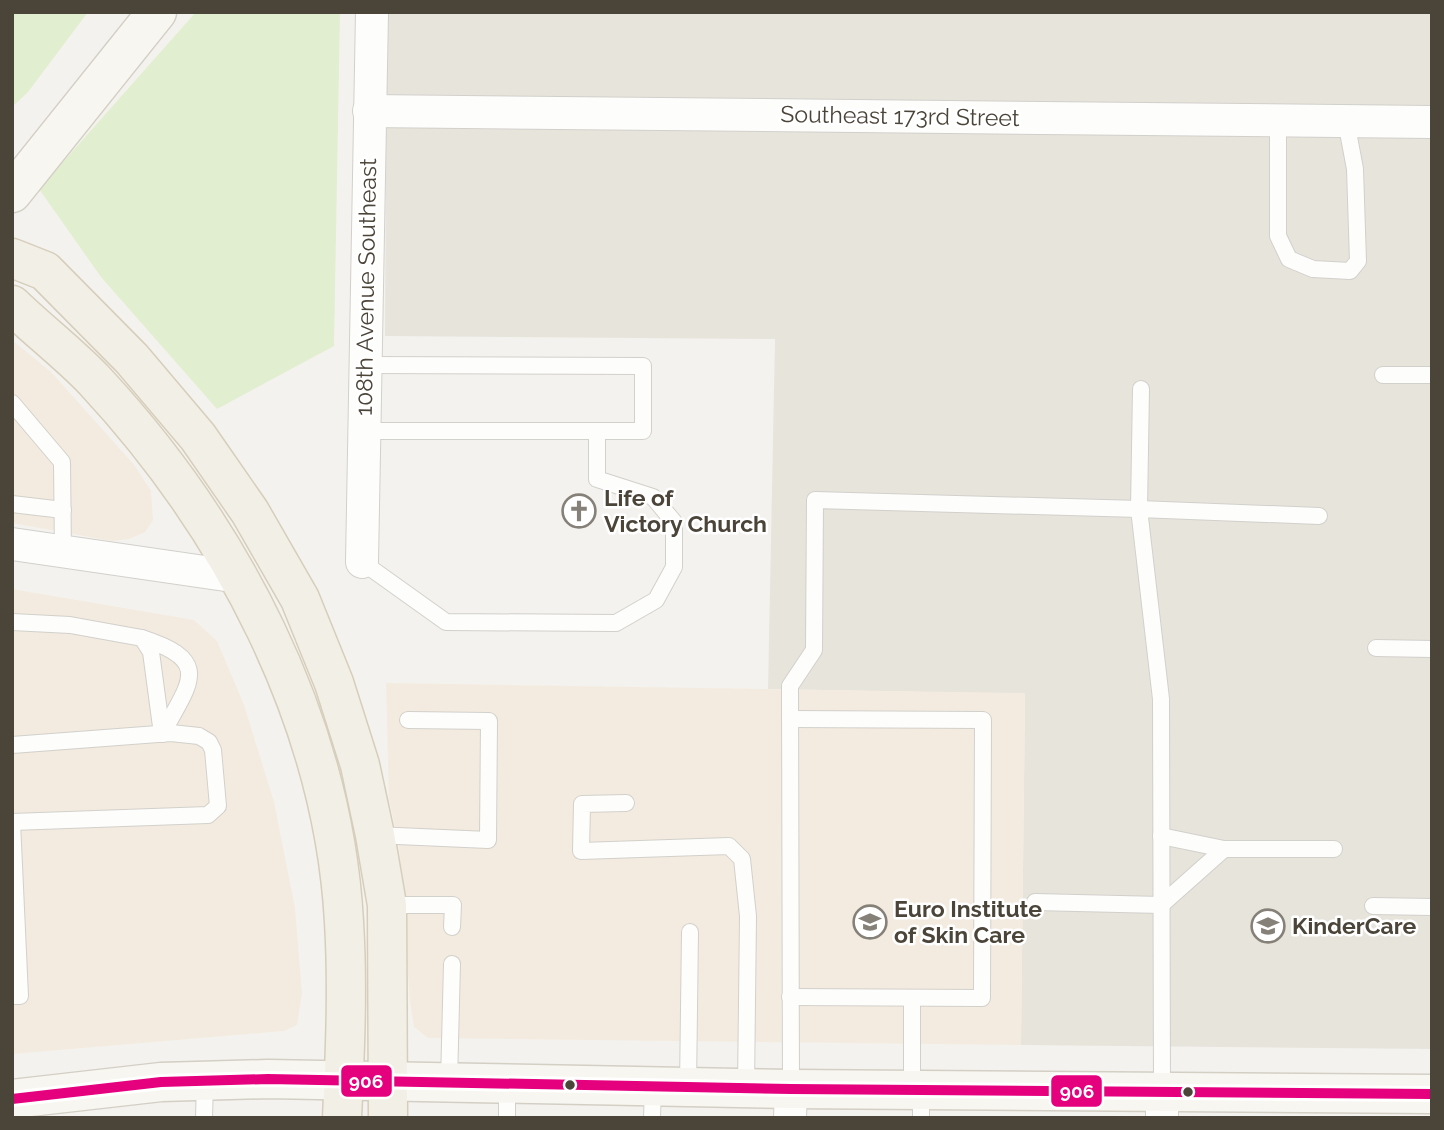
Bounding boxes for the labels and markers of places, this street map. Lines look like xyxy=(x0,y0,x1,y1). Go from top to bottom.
place label: Life of Victory Church xyxy=(604,484,767,537)
church icon: Life of Victory Church xyxy=(560,492,598,530)
place label: Euro Institute of Skin Care xyxy=(894,895,1042,948)
school or university icon: Euro Institute of Skin Care xyxy=(851,903,889,941)
school or university icon: KinderCare xyxy=(1249,907,1287,945)
place label: KinderCare xyxy=(1292,912,1416,939)
unlabelled marker xyxy=(563,1078,577,1092)
unlabelled marker xyxy=(1181,1085,1195,1099)

